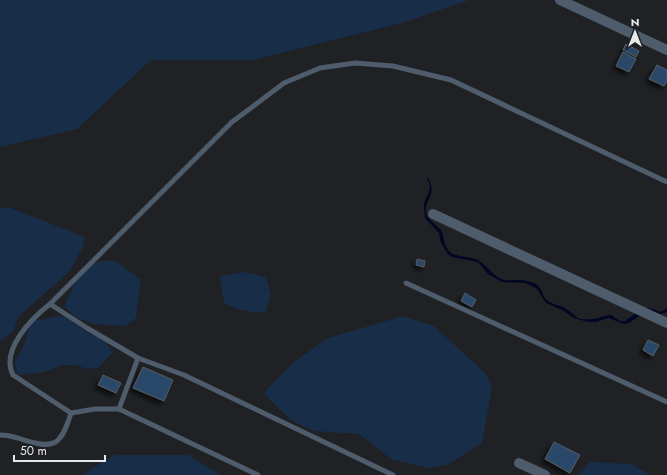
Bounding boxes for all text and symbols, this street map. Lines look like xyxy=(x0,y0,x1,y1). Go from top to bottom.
north arrow xyxy=(615,12,655,52)
text: N xyxy=(631,14,639,30)
scale bar xyxy=(14,437,105,463)
text: 50 m xyxy=(20,442,47,460)

